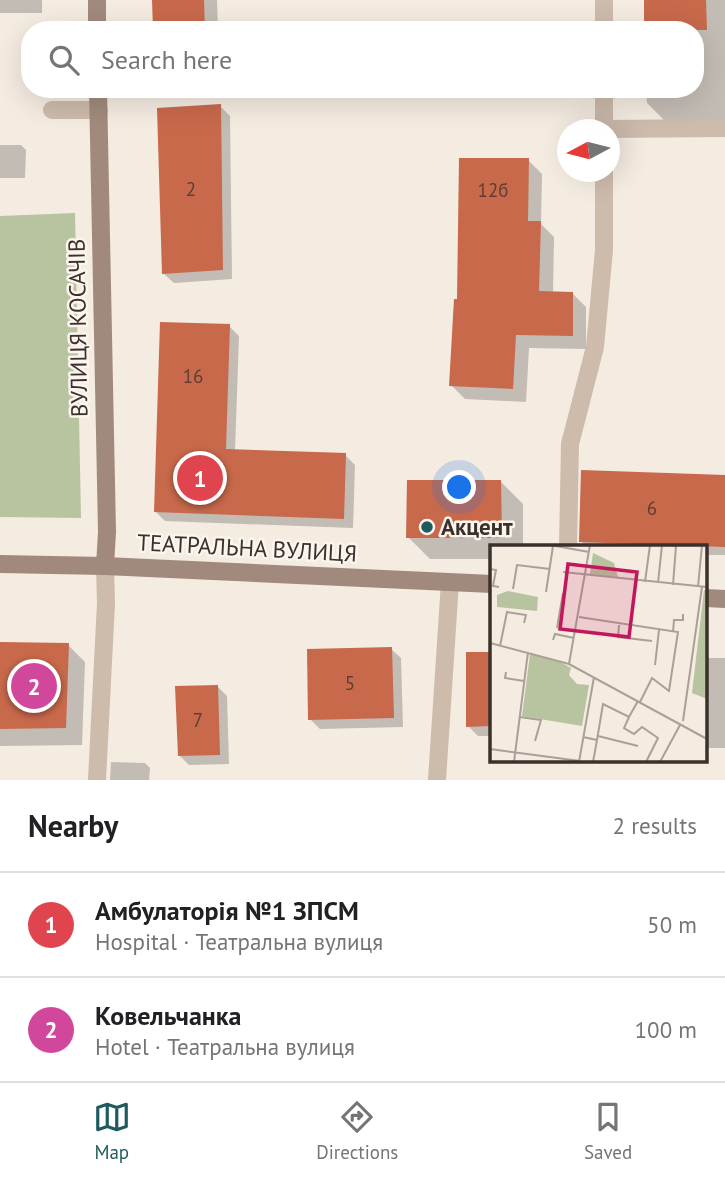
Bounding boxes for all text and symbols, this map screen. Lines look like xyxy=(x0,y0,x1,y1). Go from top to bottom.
search box xyxy=(21,21,704,98)
icon: search xyxy=(45,41,83,79)
text: Search here xyxy=(101,43,232,76)
north arrow xyxy=(557,119,620,182)
house number: 2 xyxy=(186,177,196,201)
house number: 12б xyxy=(478,178,508,202)
street label: ВУЛИЦЯ КОСАЧІВ xyxy=(61,239,94,417)
house number: 16 xyxy=(183,364,203,388)
pin: 1 xyxy=(177,452,223,504)
your location xyxy=(442,470,476,504)
house number: 6 xyxy=(647,496,657,520)
place label: Акцент xyxy=(441,512,513,541)
marker: Акцент xyxy=(419,519,435,535)
street label: ТЕАТРАЛЬНА ВУЛИЦЯ xyxy=(136,527,358,568)
inset map xyxy=(490,545,708,762)
pin: 2 xyxy=(11,660,57,712)
house number: 5 xyxy=(345,671,355,695)
house number: 7 xyxy=(193,708,203,732)
text: Nearby xyxy=(28,806,118,845)
text: 2 results xyxy=(613,811,697,840)
text: Амбулаторія №1 ЗПСМ xyxy=(95,894,359,927)
text: 1 xyxy=(44,910,58,939)
text: 50 m xyxy=(647,910,697,939)
text: Hospital · Театральна вулиця xyxy=(95,927,383,956)
text: Ковельчанка xyxy=(95,999,241,1032)
text: 2 xyxy=(44,1015,58,1044)
text: 100 m xyxy=(635,1015,697,1044)
text: Hotel · Театральна вулиця xyxy=(95,1032,355,1061)
tab: Map xyxy=(93,1098,131,1164)
tab: Directions xyxy=(316,1098,398,1164)
tab: Saved xyxy=(584,1098,632,1164)

